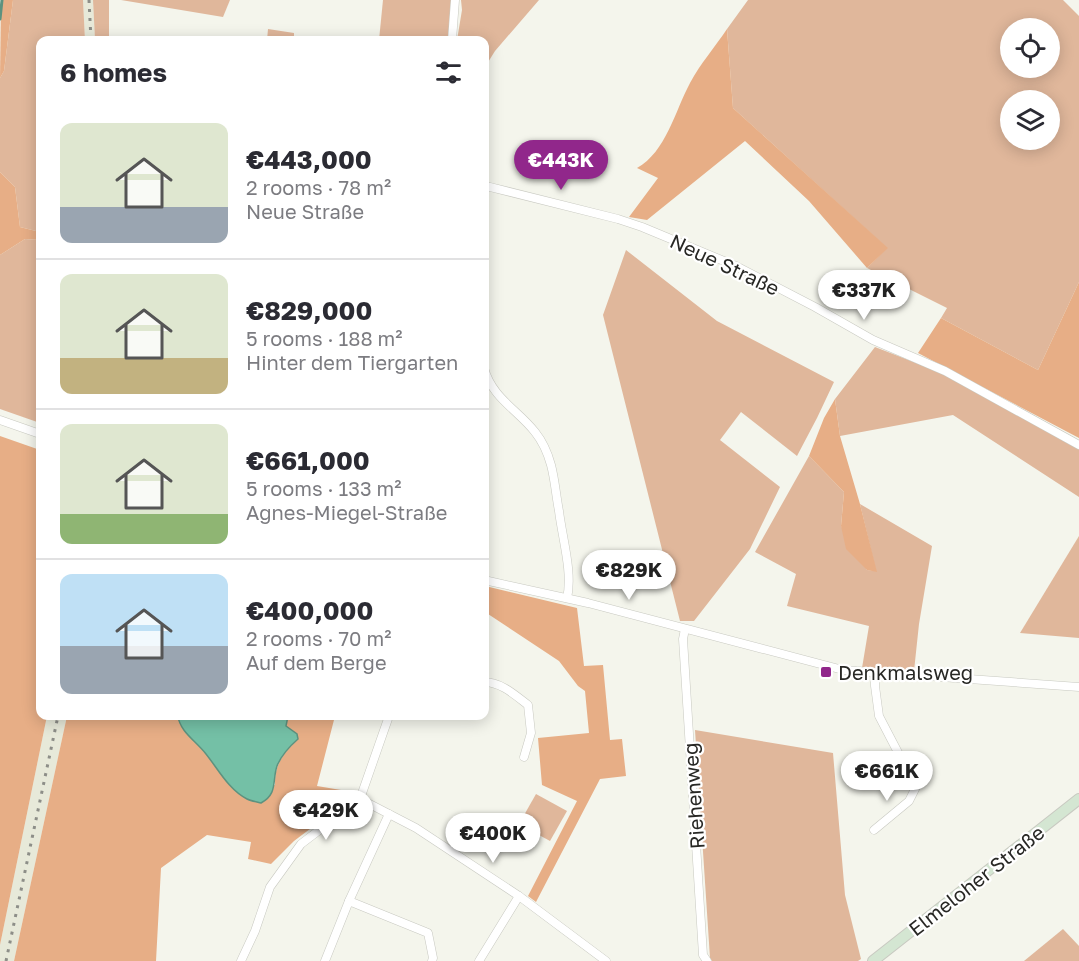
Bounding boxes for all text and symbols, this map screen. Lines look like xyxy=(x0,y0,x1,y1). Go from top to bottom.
map controls xyxy=(1000,18,1060,150)
button: locate xyxy=(1000,18,1060,78)
icon: filters xyxy=(432,56,465,89)
text: 6 homes xyxy=(60,57,167,88)
button: layers xyxy=(1000,90,1060,150)
pin: €443K xyxy=(519,140,603,191)
text: €443,000 xyxy=(246,144,372,175)
icon: home xyxy=(108,147,180,219)
text: €443K xyxy=(528,147,594,171)
text: 2 rooms · 78 m² xyxy=(246,175,391,199)
text: Neue Straße xyxy=(246,199,364,223)
street label: Neue Straße xyxy=(666,228,784,300)
pin: €337K xyxy=(822,270,906,321)
text: €337K xyxy=(832,277,896,301)
text: €829,000 xyxy=(246,295,372,326)
icon: home xyxy=(108,298,180,370)
text: 5 rooms · 188 m² xyxy=(246,326,403,350)
text: Hinter dem Tiergarten xyxy=(246,350,458,374)
text: €661,000 xyxy=(246,445,370,476)
icon: home xyxy=(108,448,180,520)
text: 5 rooms · 133 m² xyxy=(246,476,402,500)
text: Agnes-Miegel-Straße xyxy=(246,500,447,524)
pin: €829K xyxy=(587,550,671,601)
text: €829K xyxy=(596,557,662,581)
text: €400,000 xyxy=(246,595,373,626)
icon: home xyxy=(108,598,180,670)
text: 2 rooms · 70 m² xyxy=(246,626,391,650)
text: Auf dem Berge xyxy=(246,650,387,674)
place label: Denkmalsweg xyxy=(838,660,973,684)
marker: Denkmalsweg xyxy=(819,665,833,679)
street label: Riehenweg xyxy=(677,742,709,850)
pin: €661K xyxy=(845,751,929,802)
text: €661K xyxy=(855,758,919,782)
pin: €429K xyxy=(284,790,368,841)
text: €429K xyxy=(293,797,359,821)
pin: €400K xyxy=(451,813,535,864)
text: €400K xyxy=(459,820,527,844)
street label: Elmeloher Straße xyxy=(903,820,1049,940)

